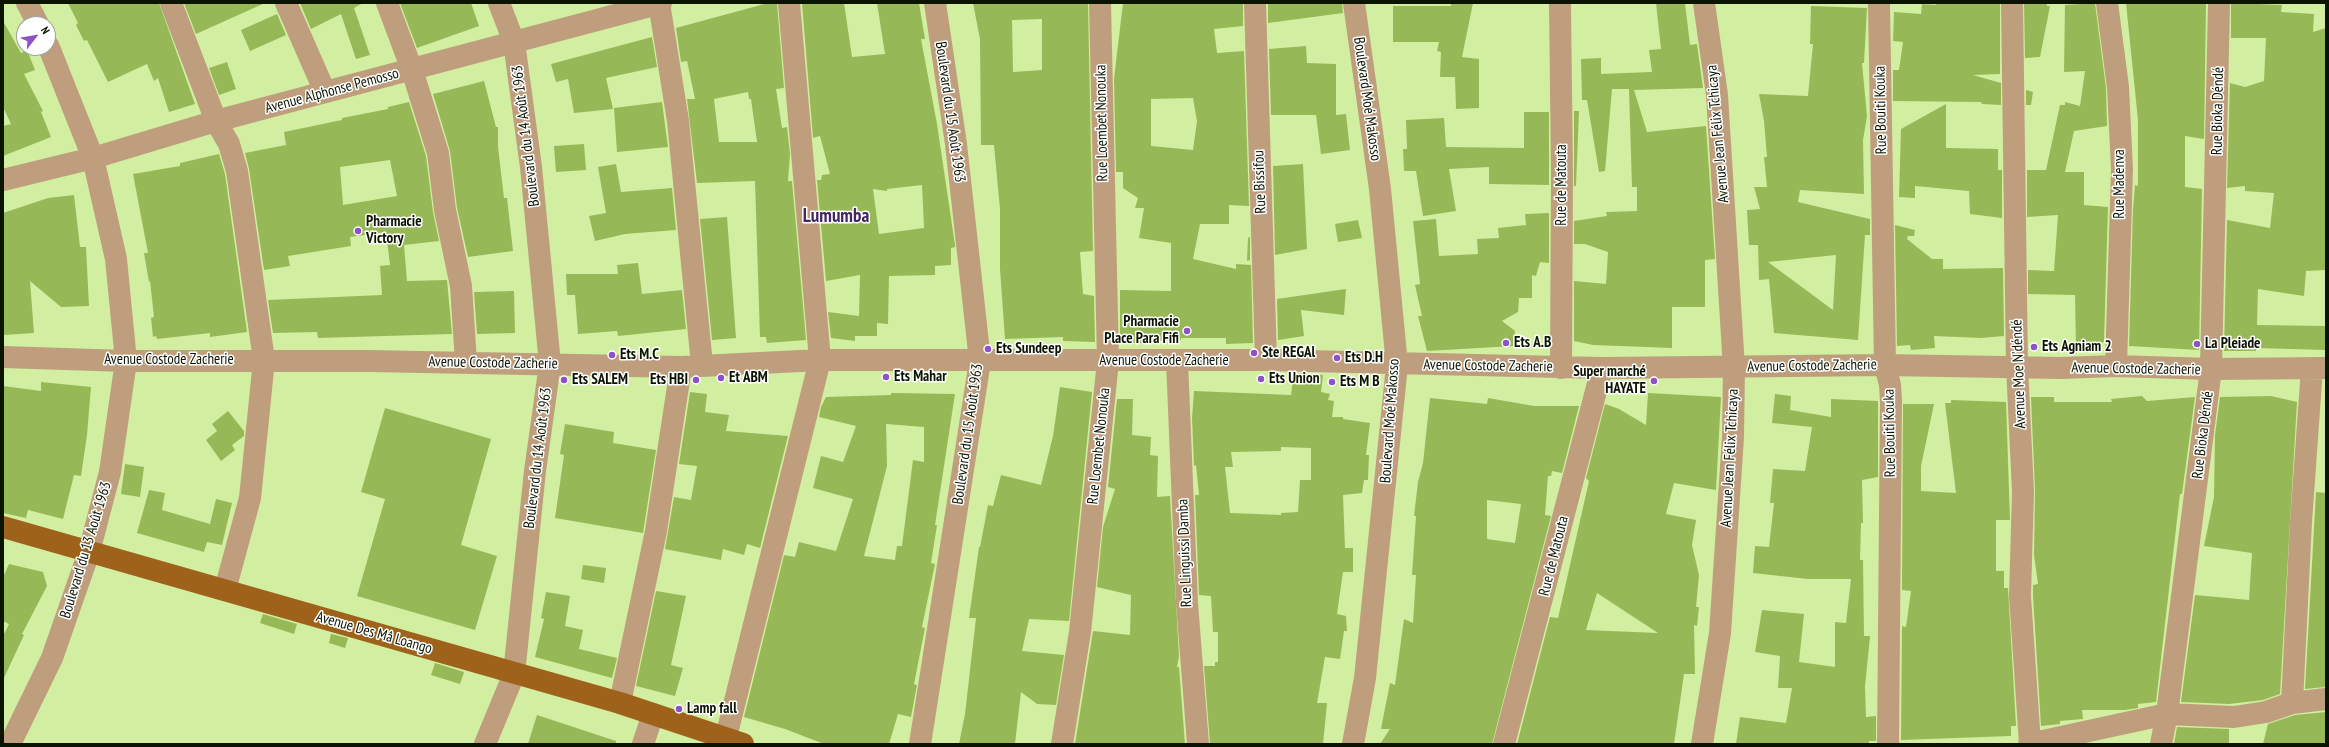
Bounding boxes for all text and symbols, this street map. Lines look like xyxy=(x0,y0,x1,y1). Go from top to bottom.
north arrow xyxy=(16,16,56,56)
text: N xyxy=(38,24,53,36)
street label: Boulevard Moé Makosso xyxy=(1349,36,1385,162)
street label: Boulevard du 15 Août 1963 xyxy=(931,40,969,184)
street label: Avenue Alphonse Pemosso xyxy=(263,64,401,118)
street label: Boulevard du 14 Août 1963 xyxy=(508,64,544,208)
street label: Rue Loembet Nonouka xyxy=(1092,64,1112,182)
street label: Avenue Jean Félix Tchicaya xyxy=(1703,64,1733,204)
street label: Rue Bouiti Kouka xyxy=(1871,66,1891,154)
street label: Rue Bioka Déndé xyxy=(2208,67,2228,155)
street label: Rue de Matouta xyxy=(1553,144,1571,226)
street label: Rue Madenva xyxy=(2111,149,2129,219)
street label: Rue Bissifou xyxy=(1250,150,1270,214)
district label: Lumumba xyxy=(803,206,869,228)
place label: Pharmacie Victory xyxy=(366,213,422,248)
marker: Pharmacie Victory xyxy=(353,226,363,236)
place label: Pharmacie Place Para Fifi xyxy=(1104,313,1179,348)
street label: Avenue Moe N'déndé xyxy=(2008,319,2030,429)
marker: Pharmacie Place Para Fifi xyxy=(1182,326,1192,336)
place label: Ets A.B xyxy=(1514,334,1551,352)
place label: La Pleiade xyxy=(2205,335,2261,353)
marker: Ets A.B xyxy=(1501,338,1511,348)
place label: Ets Agniam 2 xyxy=(2042,338,2112,356)
marker: La Pleiade xyxy=(2192,339,2202,349)
place label: Ets Sundeep xyxy=(996,340,1061,358)
marker: Ets Agniam 2 xyxy=(2029,342,2039,352)
marker: Ets Sundeep xyxy=(983,344,993,354)
place label: Ste REGAl xyxy=(1262,344,1315,362)
place label: Ets M.C xyxy=(620,346,659,364)
marker: Ste REGAl xyxy=(1249,348,1259,358)
place label: Ets D.H xyxy=(1345,349,1383,367)
marker: Ets M.C xyxy=(607,350,617,360)
street label: Avenue Costode Zacherie xyxy=(104,351,234,369)
street label: Avenue Costode Zacherie xyxy=(1099,352,1229,370)
street label: Avenue Costode Zacherie xyxy=(428,353,558,373)
marker: Ets D.H xyxy=(1332,353,1342,363)
street label: Avenue Costode Zacherie xyxy=(1423,356,1553,376)
street label: Avenue Costode Zacherie xyxy=(1747,356,1877,376)
street label: Boulevard Moé Makosso xyxy=(1377,358,1403,484)
street label: Avenue Costode Zacherie xyxy=(2071,359,2201,379)
street label: Boulevard du 15 Août 1963 xyxy=(949,362,987,506)
place label: Super marché HAYATE xyxy=(1573,363,1646,398)
place label: Ets Mahar xyxy=(894,368,947,386)
place label: Et ABM xyxy=(729,369,768,387)
place label: Ets Union xyxy=(1269,370,1319,388)
place label: Ets SALEM xyxy=(572,371,628,389)
place label: Ets HBI xyxy=(650,371,688,389)
marker: Ets Mahar xyxy=(881,372,891,382)
marker: Et ABM xyxy=(716,373,726,383)
place label: Ets M B xyxy=(1340,373,1380,391)
marker: Ets Union xyxy=(1256,374,1266,384)
marker: Ets SALEM xyxy=(559,375,569,385)
marker: Ets HBI xyxy=(691,375,701,385)
marker: Super marché HAYATE xyxy=(1649,376,1659,386)
marker: Ets M B xyxy=(1327,377,1337,387)
street label: Boulevard du 14 Août 1963 xyxy=(520,386,556,530)
street label: Rue Loembet Nonouka xyxy=(1084,387,1114,505)
street label: Avenue Jean Félix Tchicaya xyxy=(1717,388,1743,528)
street label: Rue Bouiti Kouka xyxy=(1880,389,1900,477)
street label: Rue Bioka Déndé xyxy=(2189,390,2217,480)
street label: Boulevard du 13 Août 1963 xyxy=(57,479,115,621)
street label: Rue Linguissi Damba xyxy=(1174,499,1196,607)
street label: Rue de Matouta xyxy=(1535,514,1573,598)
street label: Avenue Des Mâ Loango xyxy=(314,608,434,658)
place label: Lamp fall xyxy=(687,700,737,718)
marker: Lamp fall xyxy=(674,704,684,714)

